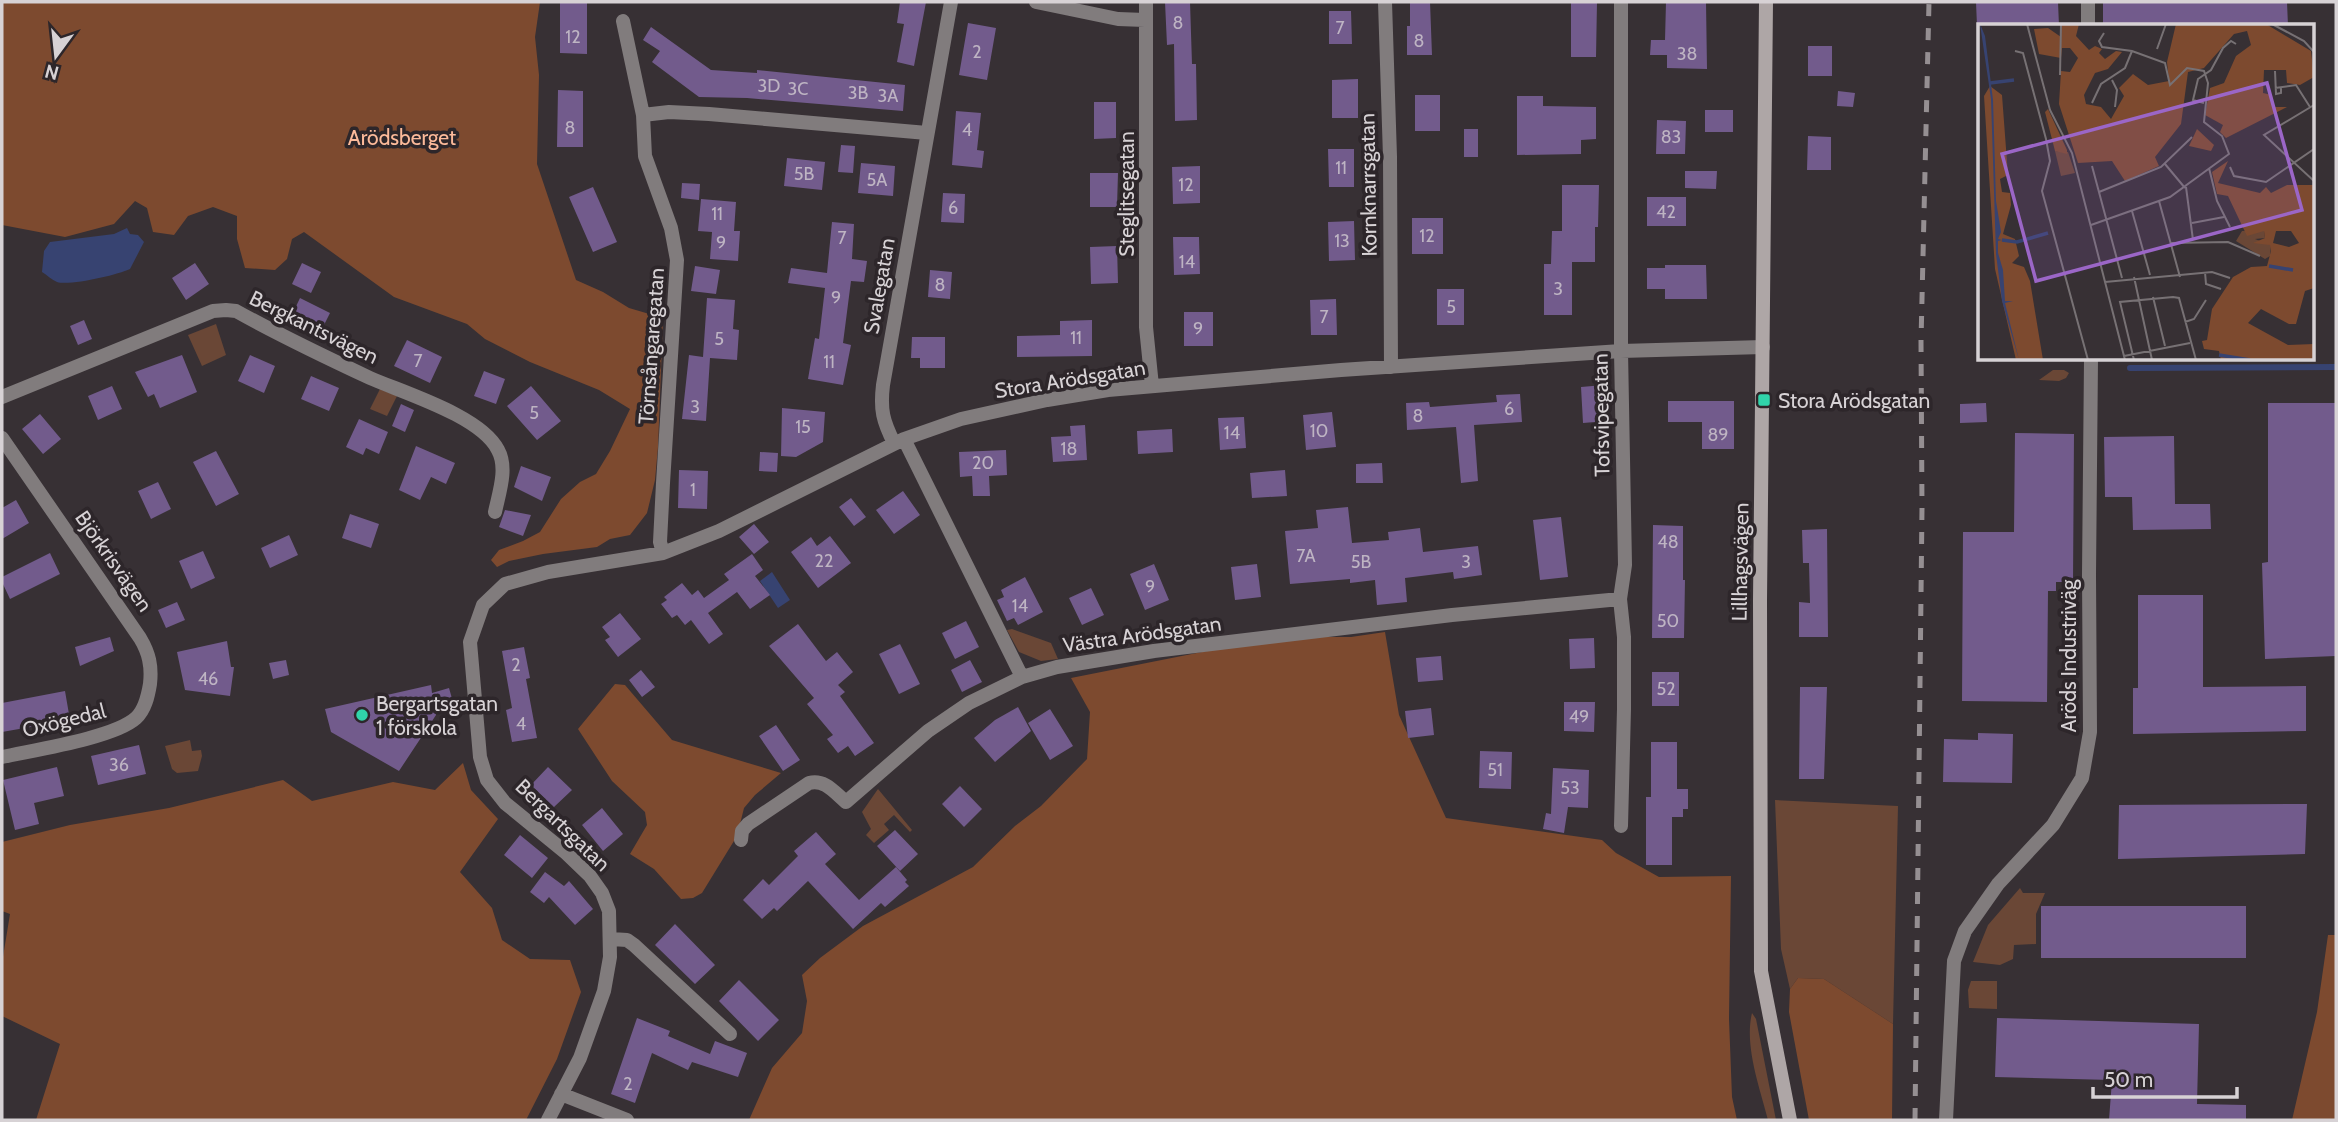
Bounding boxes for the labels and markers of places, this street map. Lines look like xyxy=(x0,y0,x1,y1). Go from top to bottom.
place label: Stora Arödsgatan xyxy=(1778,388,1930,413)
marker: Stora Arödsgatan xyxy=(1756,392,1772,408)
place label: Bergartsgatan 1 förskola xyxy=(376,691,498,740)
marker: Bergartsgatan 1 förskola xyxy=(354,707,370,723)

